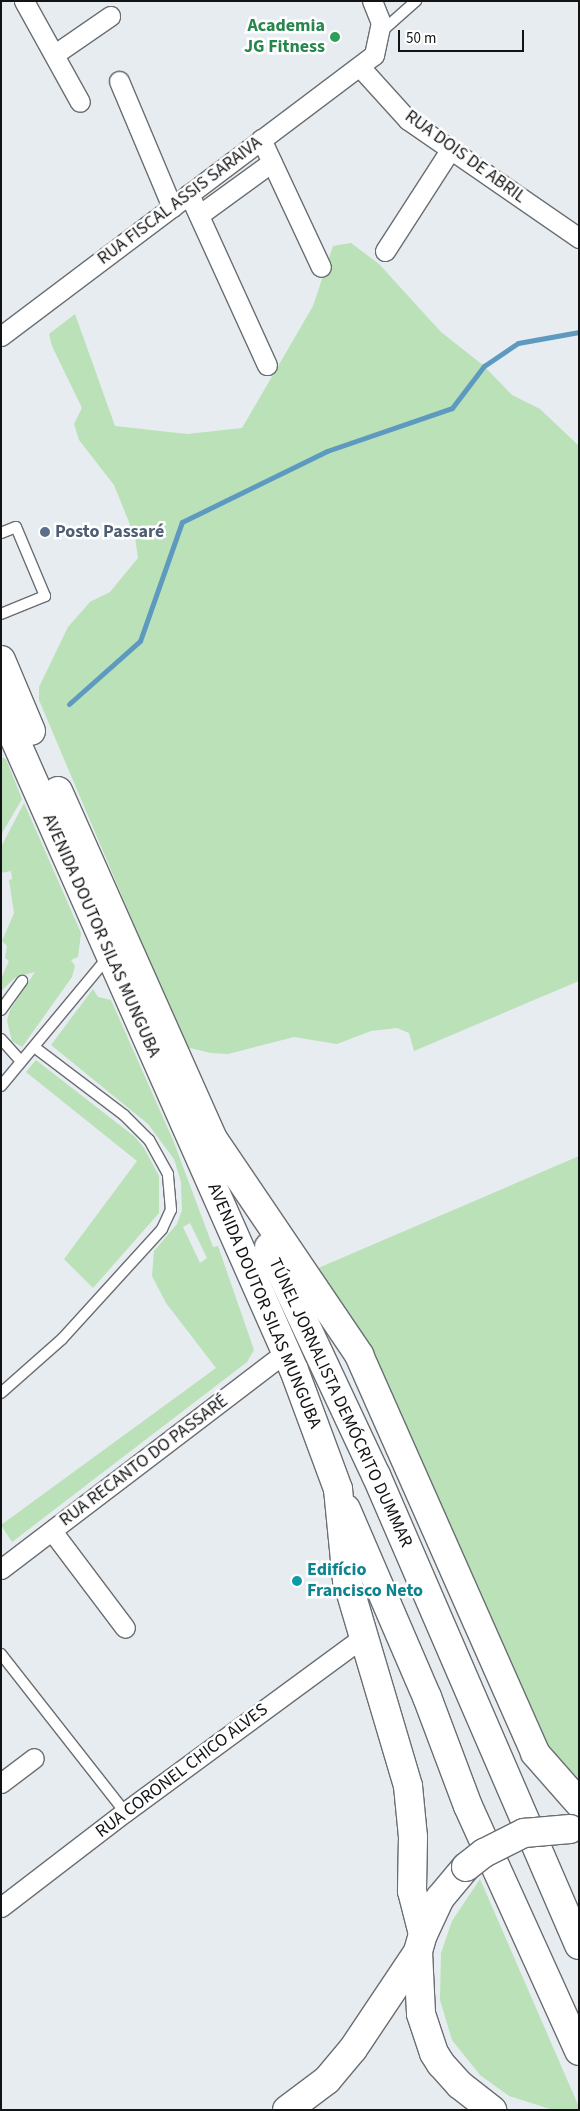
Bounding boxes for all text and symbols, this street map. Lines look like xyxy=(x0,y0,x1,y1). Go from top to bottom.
place label: Academia JG Fitness xyxy=(244,16,325,58)
scale bar xyxy=(400,20,526,52)
text: 50 m xyxy=(406,28,436,49)
marker: Academia JG Fitness xyxy=(329,31,341,43)
street label: RUA DOIS DE ABRIL xyxy=(400,106,530,208)
street label: RUA FISCAL ASSIS SARAIVA xyxy=(94,132,266,270)
place label: Posto Passaré xyxy=(55,521,164,543)
marker: Posto Passaré xyxy=(39,526,51,538)
street label: AVENIDA DOUTOR SILAS MUNGUBA xyxy=(37,811,165,1061)
street label: AVENIDA DOUTOR SILAS MUNGUBA xyxy=(202,1180,326,1432)
street label: TÚNEL JORNALISTA DEMÓCRITO DUMMAR xyxy=(263,1255,417,1551)
street label: RUA RECANTO DO PASSARÉ xyxy=(55,1391,233,1531)
place label: Edifício Francisco Neto xyxy=(307,1560,423,1602)
marker: Edifício Francisco Neto xyxy=(291,1575,303,1587)
street label: RUA CORONEL CHICO ALVES xyxy=(92,1699,272,1843)

